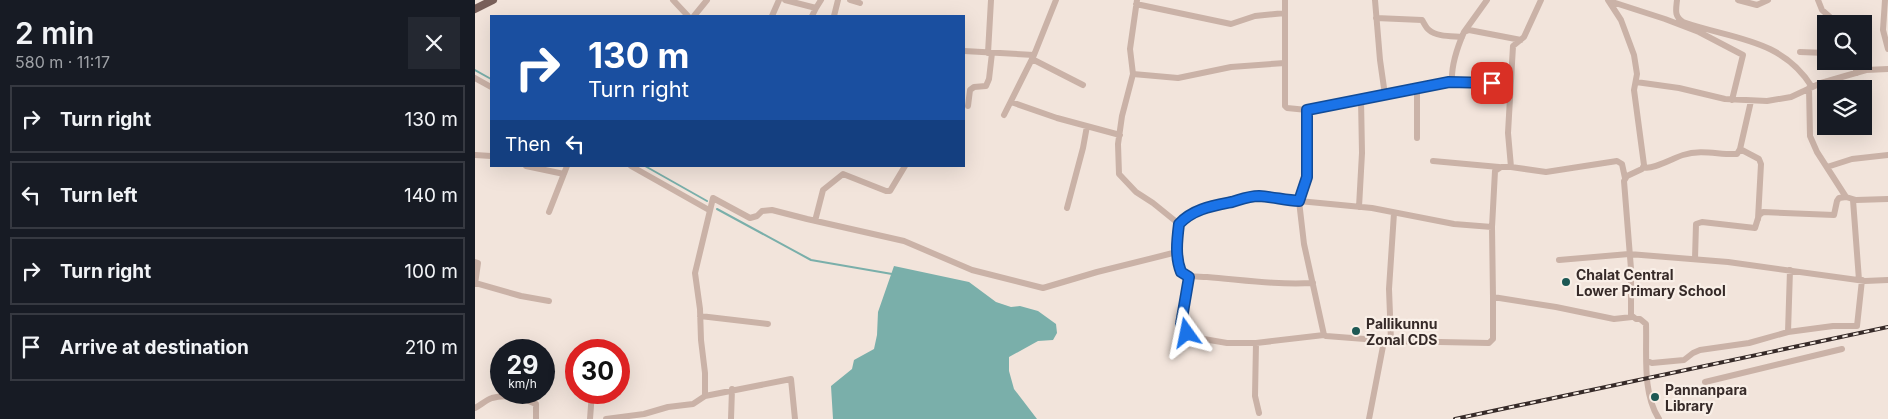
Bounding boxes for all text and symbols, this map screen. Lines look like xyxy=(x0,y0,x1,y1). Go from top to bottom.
text: 2 min xyxy=(15,15,94,51)
map controls xyxy=(1817,15,1872,135)
button: search xyxy=(1817,15,1872,70)
button: close xyxy=(408,17,460,69)
text: 130 m xyxy=(588,34,690,76)
icon: right xyxy=(505,35,570,100)
text: 580 m · 11:17 xyxy=(15,52,110,72)
pin xyxy=(1471,62,1513,104)
icon: arrive xyxy=(1478,69,1506,97)
text: Turn right xyxy=(588,76,689,102)
button: layers xyxy=(1817,80,1872,135)
icon: right xyxy=(17,105,45,133)
text: Turn right xyxy=(60,108,151,131)
text: 130 m xyxy=(405,108,458,131)
icon: left xyxy=(561,130,589,158)
text: Then xyxy=(505,133,551,156)
icon: left xyxy=(17,181,45,209)
text: Turn left xyxy=(60,184,138,207)
text: 140 m xyxy=(404,184,458,207)
icon: right xyxy=(17,257,45,285)
text: Turn right xyxy=(60,260,151,283)
text: 100 m xyxy=(404,260,458,283)
place label: Chalat Central Lower Primary School xyxy=(1576,266,1726,299)
marker: Chalat Central Lower Primary School xyxy=(1560,276,1572,288)
position arrow xyxy=(1160,306,1212,358)
place label: Pallikunnu Zonal CDS xyxy=(1366,315,1437,348)
marker: Pallikunnu Zonal CDS xyxy=(1350,325,1362,337)
icon: arrive xyxy=(17,333,45,361)
text: Arrive at destination xyxy=(60,336,249,359)
text: 210 m xyxy=(405,336,458,359)
speed limit sign: 30 xyxy=(565,339,630,404)
text: 29 xyxy=(507,350,538,380)
text: km/h xyxy=(508,376,537,391)
place label: Pannanpara Library xyxy=(1665,381,1747,414)
marker: Pannanpara Library xyxy=(1649,391,1661,403)

